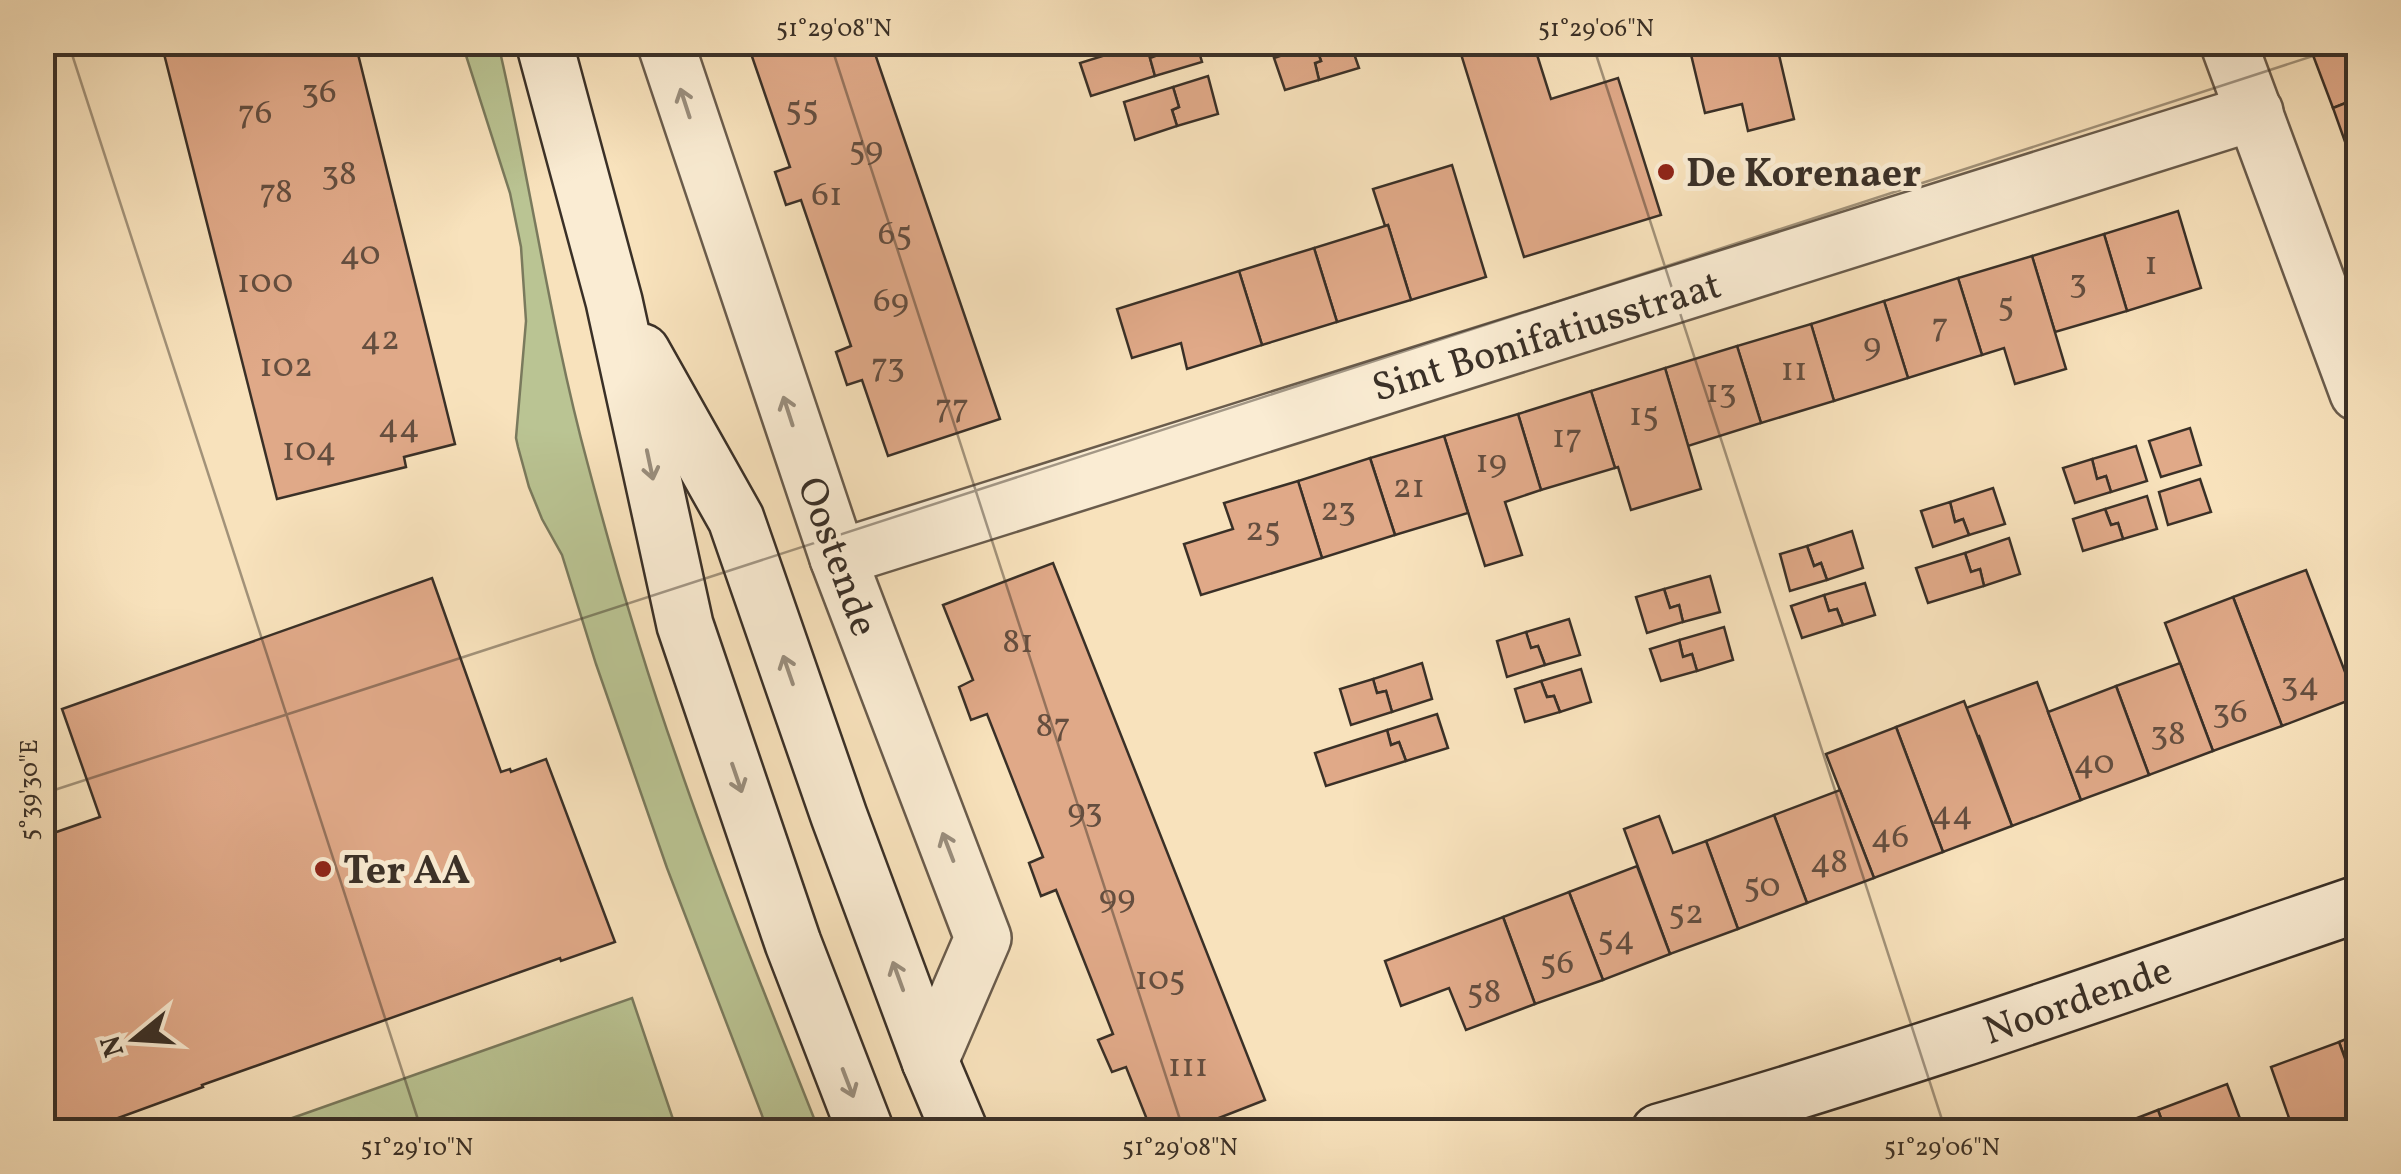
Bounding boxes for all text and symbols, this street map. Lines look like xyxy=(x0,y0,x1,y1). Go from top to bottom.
text: 51°29'08"N xyxy=(776,12,892,47)
text: 51°29'06"N xyxy=(1538,12,1654,47)
house number: 36 xyxy=(301,69,337,117)
house number: 55 xyxy=(785,86,819,134)
one-way arrow xyxy=(675,87,693,119)
house number: 76 xyxy=(238,90,272,138)
house number: 59 xyxy=(849,126,883,174)
place label: De Korenaer xyxy=(1686,148,1921,204)
house number: 38 xyxy=(321,151,357,199)
marker: De Korenaer xyxy=(1655,161,1677,183)
house number: 78 xyxy=(259,169,293,217)
house number: 61 xyxy=(811,172,843,220)
house number: 65 xyxy=(878,211,912,259)
house number: 40 xyxy=(339,231,381,279)
house number: 1 xyxy=(2144,241,2158,289)
house number: 100 xyxy=(237,259,293,307)
street label: Sint Bonifatiusstraat xyxy=(1366,259,1729,419)
house number: 3 xyxy=(2069,259,2087,307)
house number: 69 xyxy=(873,278,909,326)
house number: 5 xyxy=(1998,282,2014,330)
house number: 7 xyxy=(1932,303,1948,351)
house number: 42 xyxy=(360,316,400,364)
house number: 9 xyxy=(1863,322,1881,370)
house number: 102 xyxy=(259,343,313,391)
house number: 73 xyxy=(871,343,905,391)
house number: 11 xyxy=(1780,347,1808,395)
house number: 13 xyxy=(1705,369,1737,417)
house number: 77 xyxy=(935,384,969,432)
house number: 15 xyxy=(1629,392,1659,440)
one-way arrow xyxy=(777,396,795,427)
house number: 44 xyxy=(378,404,420,452)
house number: 17 xyxy=(1552,414,1582,462)
house number: 104 xyxy=(282,427,336,475)
house number: 19 xyxy=(1475,439,1507,487)
one-way arrow xyxy=(642,448,660,480)
house number: 21 xyxy=(1393,464,1425,512)
street label: Oostende xyxy=(781,470,890,645)
house number: 23 xyxy=(1320,487,1356,535)
house number: 25 xyxy=(1245,507,1281,555)
house number: 81 xyxy=(1002,619,1034,667)
one-way arrow xyxy=(778,655,796,687)
house number: 34 xyxy=(2281,662,2319,710)
house number: 36 xyxy=(2212,689,2248,737)
house number: 87 xyxy=(1036,703,1070,751)
house number: 38 xyxy=(2150,711,2186,759)
text: 5°39'30"E xyxy=(13,739,48,841)
house number: 40 xyxy=(2073,740,2115,788)
one-way arrow xyxy=(729,761,747,793)
house number: 93 xyxy=(1067,788,1103,836)
house number: 44 xyxy=(1931,791,1973,839)
house number: 46 xyxy=(1871,814,1909,862)
one-way arrow xyxy=(938,833,956,864)
house number: 48 xyxy=(1810,839,1848,887)
place label: Ter AA xyxy=(343,845,470,901)
marker: Ter AA xyxy=(312,858,334,880)
house number: 50 xyxy=(1743,863,1781,911)
house number: 99 xyxy=(1099,874,1135,922)
house number: 52 xyxy=(1668,890,1704,938)
house number: 54 xyxy=(1597,916,1635,964)
house number: 56 xyxy=(1540,940,1574,988)
street label: Noordende xyxy=(1977,944,2180,1061)
house number: 105 xyxy=(1134,956,1186,1004)
one-way arrow xyxy=(888,961,906,992)
house number: 58 xyxy=(1467,969,1501,1017)
north arrow xyxy=(85,989,185,1089)
text: N xyxy=(92,1030,135,1062)
house number: 111 xyxy=(1168,1043,1208,1091)
one-way arrow xyxy=(840,1067,858,1098)
text: 51°29'10"N xyxy=(361,1131,473,1166)
text: 51°29'08"N xyxy=(1122,1131,1238,1166)
text: 51°29'06"N xyxy=(1884,1131,2000,1166)

